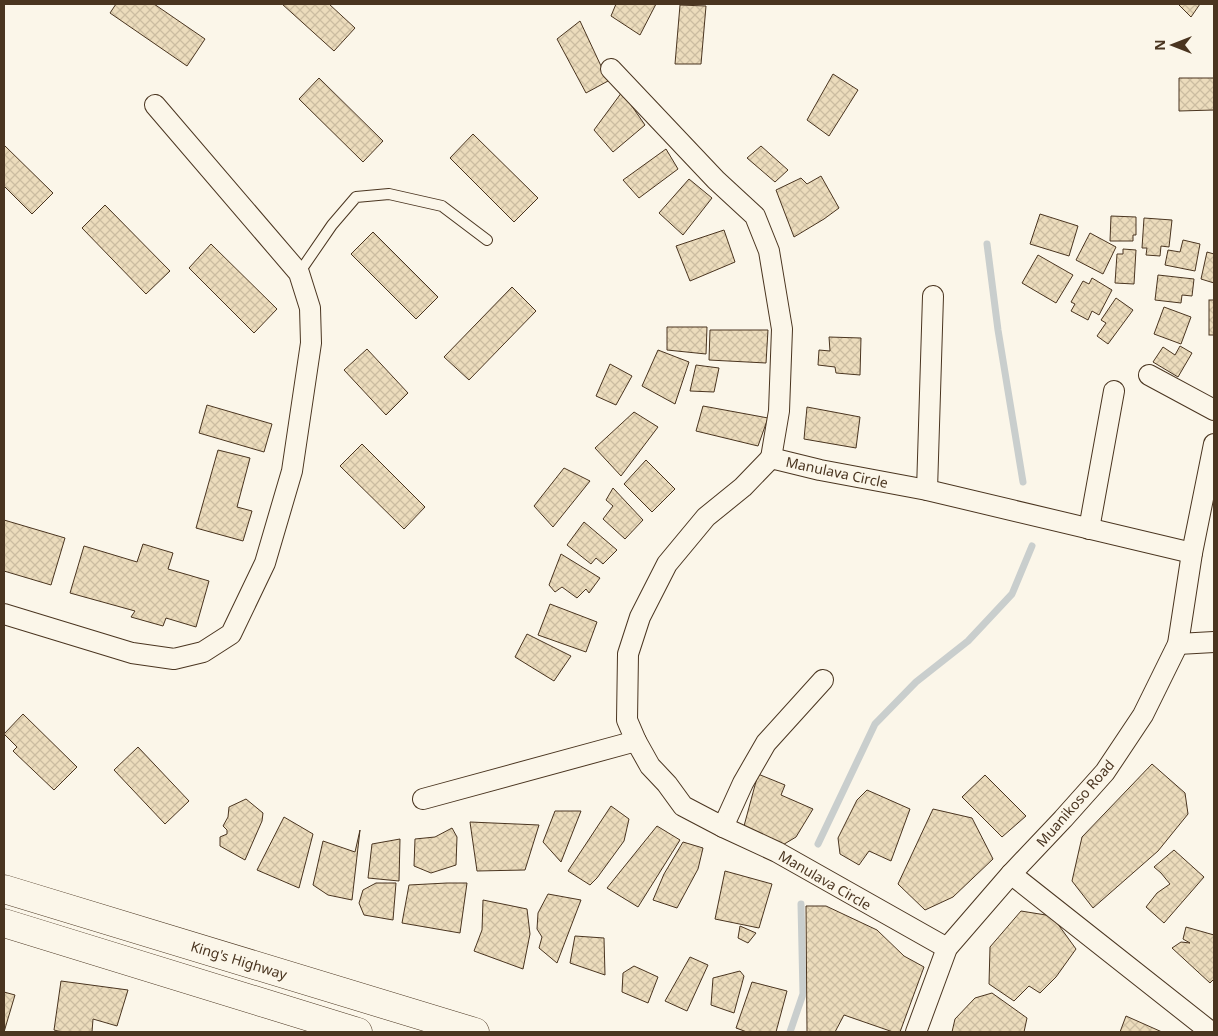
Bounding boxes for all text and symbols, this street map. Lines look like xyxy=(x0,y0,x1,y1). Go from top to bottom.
north arrow xyxy=(1148,20,1198,70)
text: N xyxy=(1150,39,1169,51)
street label: Manulava Circle xyxy=(784,452,890,492)
street label: Muanikoso Road xyxy=(1032,755,1118,851)
street label: Manulava Circle xyxy=(775,846,875,914)
street label: King's Highway xyxy=(188,936,290,984)

